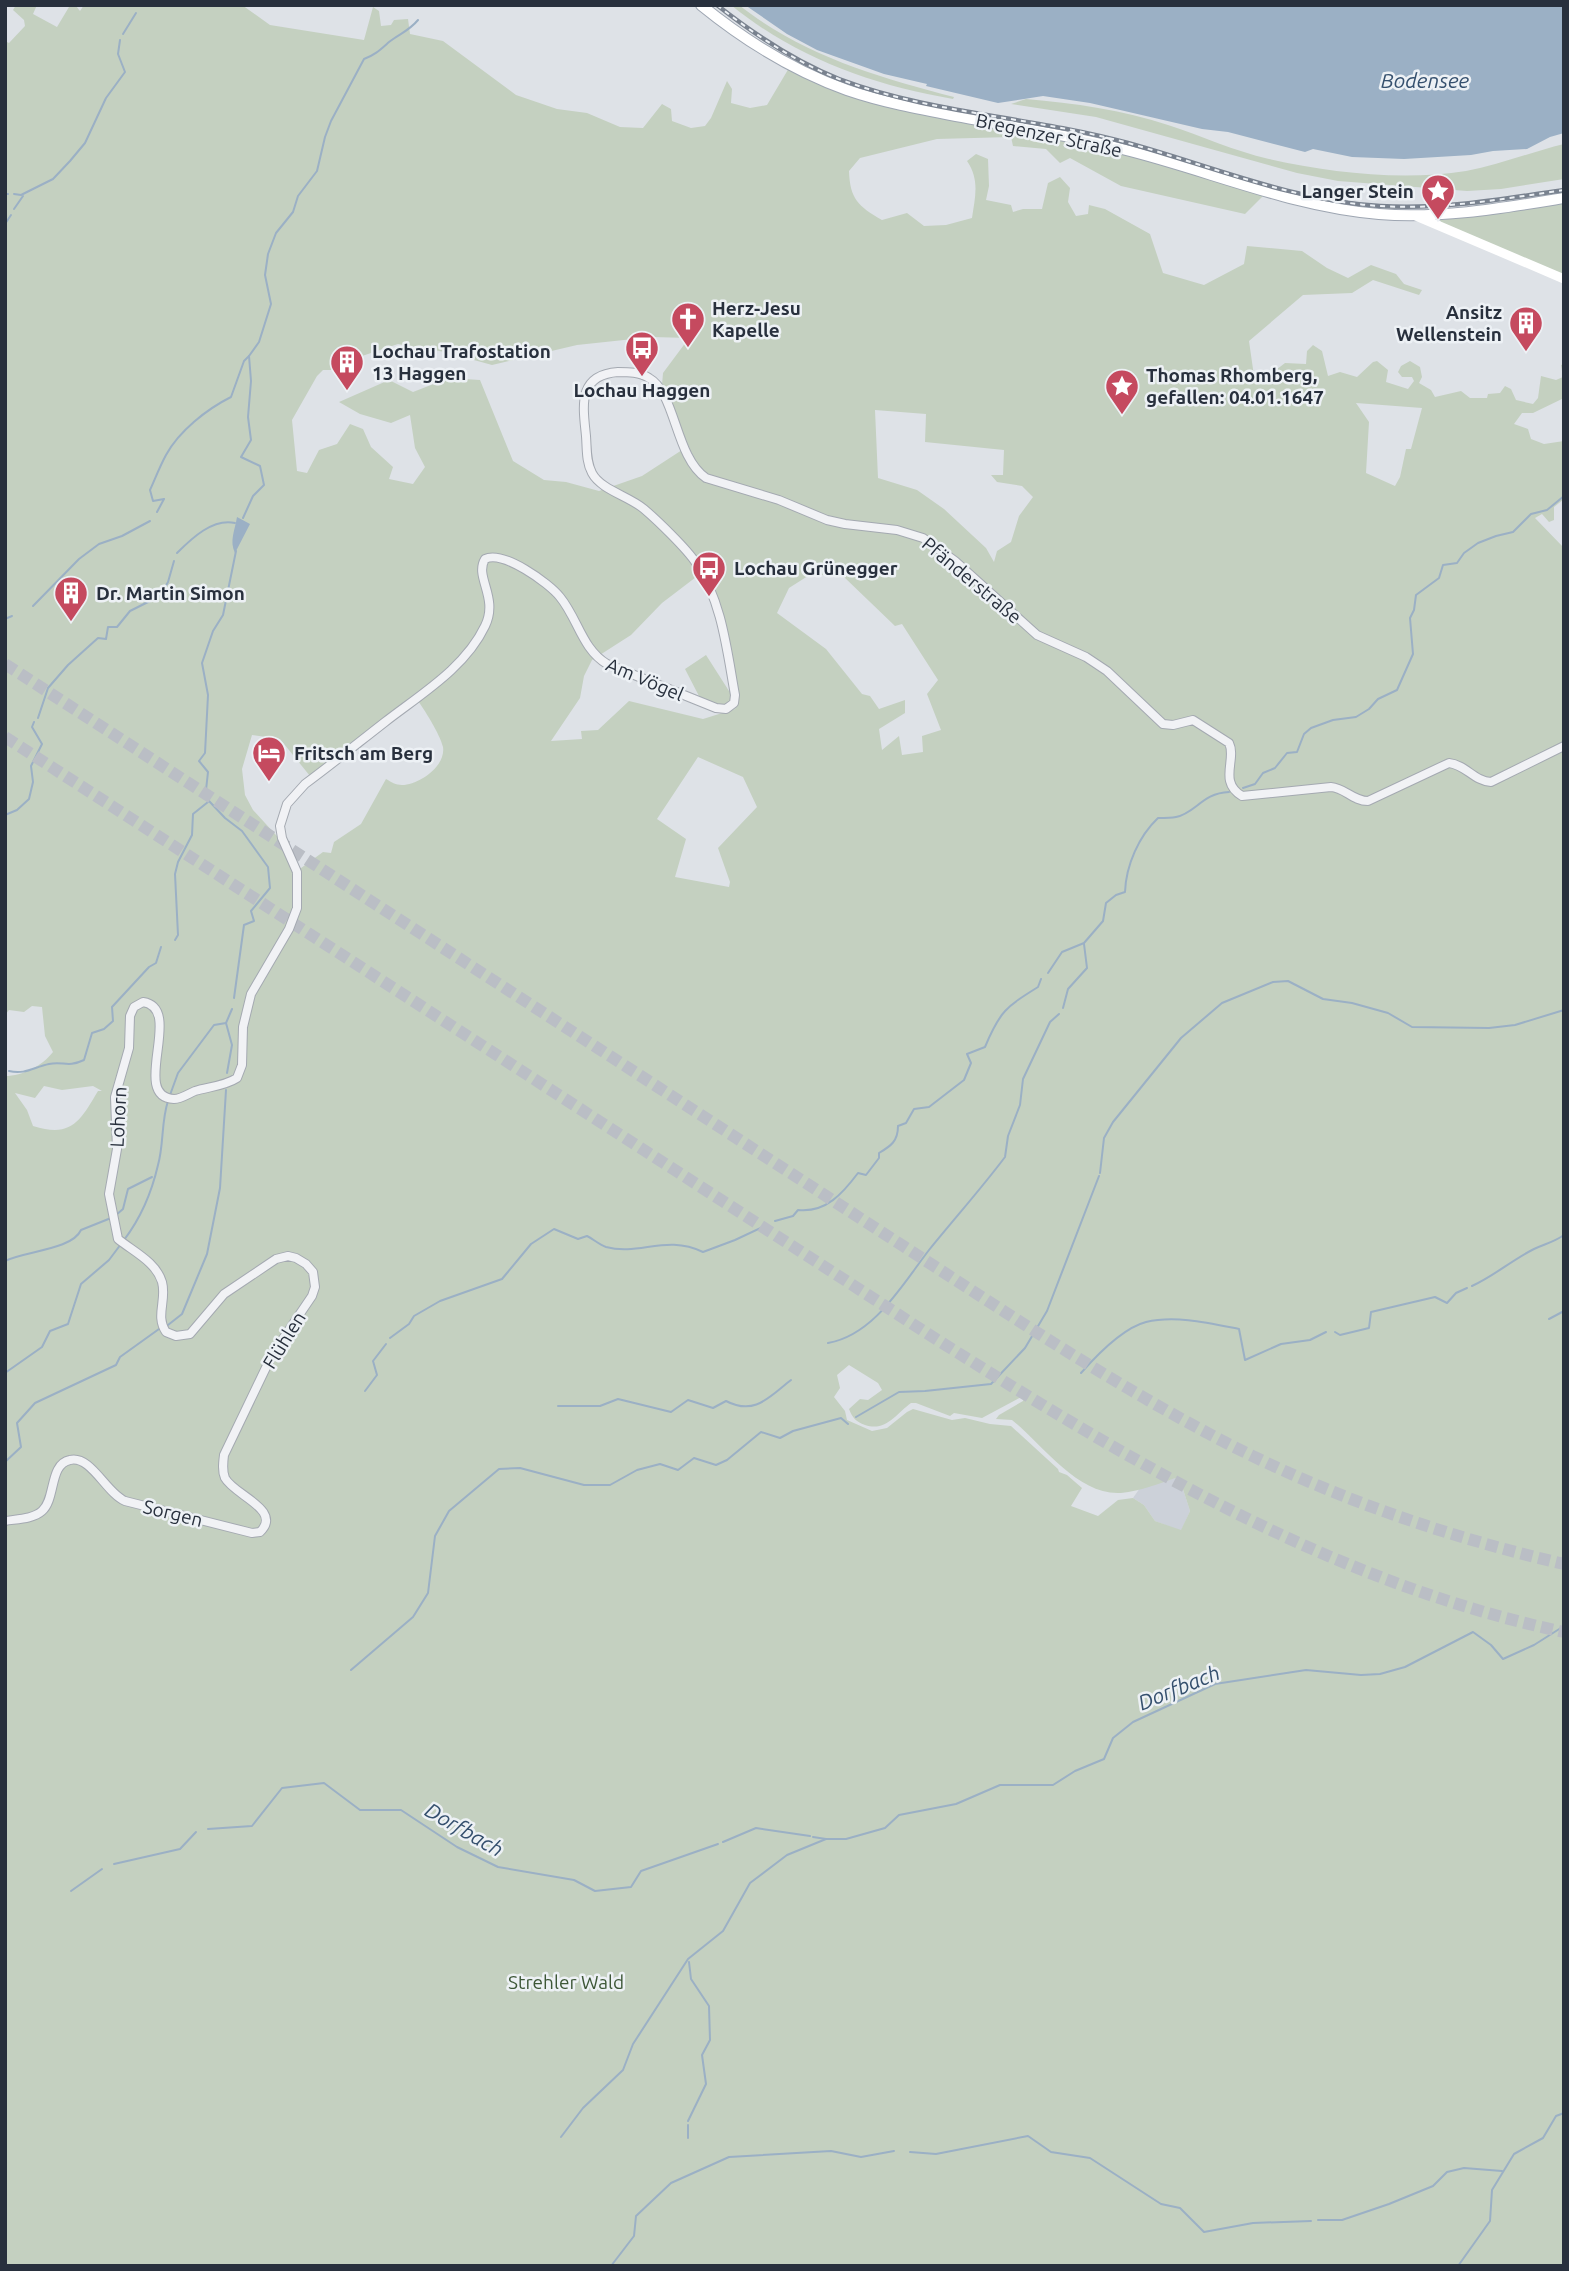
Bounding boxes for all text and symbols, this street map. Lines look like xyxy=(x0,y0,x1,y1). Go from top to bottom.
water label: Bodensee xyxy=(1381,68,1470,92)
street label: Bregenzer Straße xyxy=(974,109,1124,161)
place icon: Langer Stein xyxy=(1419,172,1457,221)
place label: Langer Stein xyxy=(1301,180,1414,202)
place label: Herz-Jesu Kapelle xyxy=(712,297,801,341)
church icon: Herz-Jesu Kapelle xyxy=(669,300,707,349)
place label: Ansitz Wellenstein xyxy=(1396,301,1502,345)
building icon: Ansitz Wellenstein xyxy=(1507,304,1545,353)
bus stop icon: Lochau Haggen xyxy=(623,329,661,378)
place label: Lochau Trafostation 13 Haggen xyxy=(372,340,551,384)
building icon: Lochau Trafostation 13 Haggen xyxy=(328,343,366,392)
place label: Thomas Rhomberg, gefallen: 04.01.1647 xyxy=(1146,364,1324,408)
place icon: Thomas Rhomberg, gefallen: 04.01.1647 xyxy=(1103,367,1141,416)
place label: Lochau Haggen xyxy=(574,379,710,401)
street label: Pfänderstraße xyxy=(918,532,1026,628)
bus stop icon: Lochau Grünegger xyxy=(690,549,728,598)
place label: Lochau Grünegger xyxy=(734,557,898,579)
building icon: Dr. Martin Simon xyxy=(52,574,90,623)
place label: Dr. Martin Simon xyxy=(96,582,245,604)
street label: Am Vögel xyxy=(603,653,687,705)
hotel icon: Fritsch am Berg xyxy=(250,734,288,783)
place label: Fritsch am Berg xyxy=(294,742,433,764)
street label: Lohorn xyxy=(105,1086,131,1148)
street label: Flühlen xyxy=(258,1307,310,1373)
street label: Sorgen xyxy=(141,1495,205,1531)
water label: Dorfbach xyxy=(1134,1660,1223,1714)
water label: Dorfbach xyxy=(421,1797,508,1861)
park label: Strehler Wald xyxy=(508,1971,624,1993)

